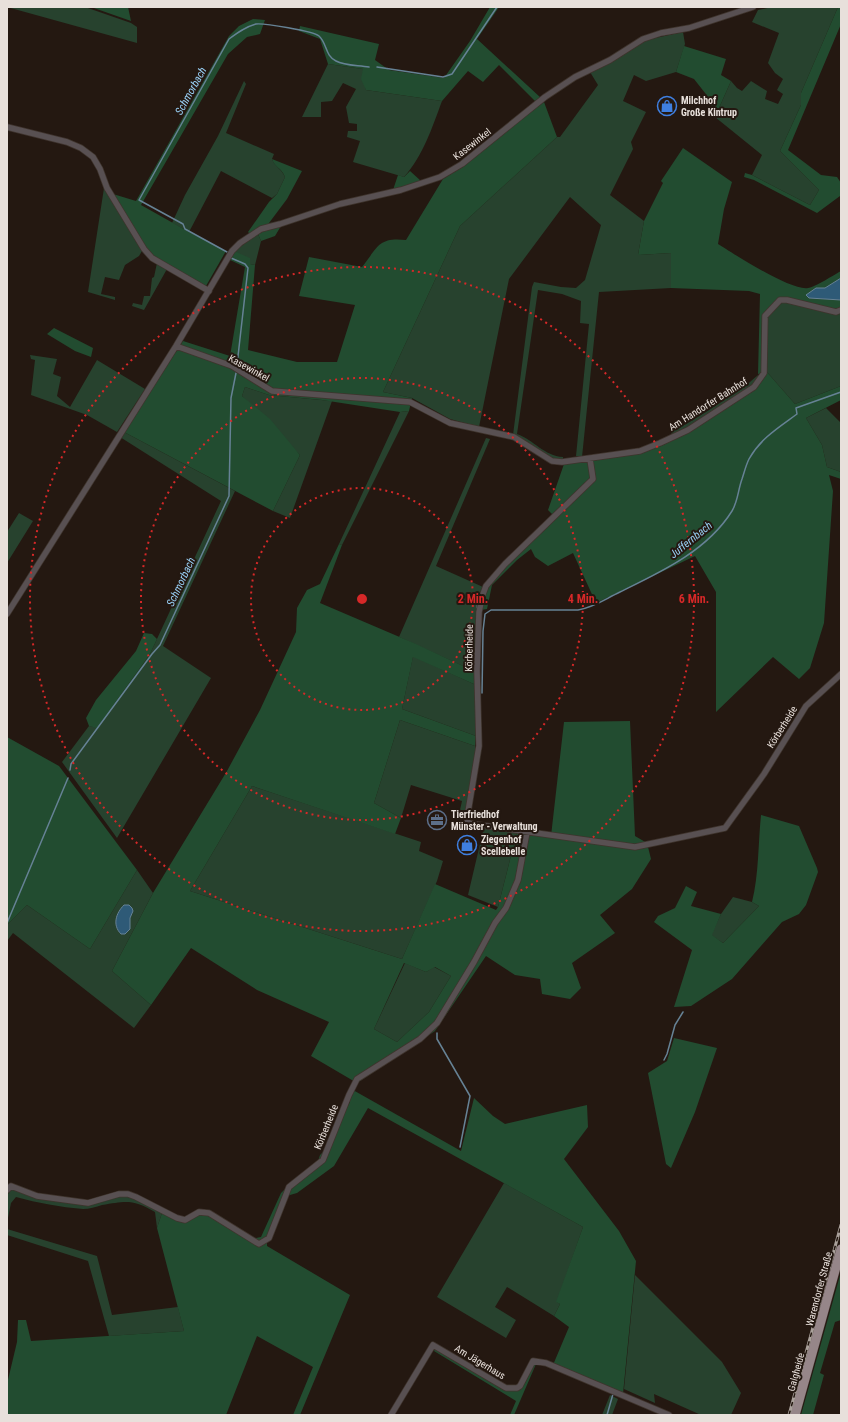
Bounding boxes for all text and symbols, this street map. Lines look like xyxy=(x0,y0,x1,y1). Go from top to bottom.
water label: Schmorbach xyxy=(173,65,209,117)
shop icon: Milchhof Große Kintrup xyxy=(656,95,678,117)
place label: Milchhof Große Kintrup xyxy=(681,95,737,118)
street label: Kasewinkel xyxy=(451,126,493,162)
street label: Kasewinkel xyxy=(227,352,271,384)
street label: Am Handorfer Bahnhof xyxy=(667,375,750,433)
water label: Juffernbach xyxy=(667,519,715,561)
water label: Schmorbach xyxy=(164,555,198,609)
centre of rings xyxy=(355,592,369,606)
text: 2 Min. xyxy=(458,592,488,606)
text: 4 Min. xyxy=(568,592,598,606)
text: 6 Min. xyxy=(679,592,709,606)
street label: Körberheide xyxy=(463,624,475,672)
street label: Körberheide xyxy=(765,704,799,750)
office icon: Tierfriedhof Münster - Verwaltung xyxy=(426,809,448,831)
place label: Tierfriedhof Münster - Verwaltung xyxy=(451,809,538,832)
shop icon: Ziegenhof Scellebelle xyxy=(456,834,478,856)
place label: Ziegenhof Scellebelle xyxy=(481,834,525,857)
street label: Körberheide xyxy=(312,1103,340,1151)
street label: Warendorfer Straße xyxy=(804,1250,834,1327)
street label: Am Jägerhaus xyxy=(453,1343,508,1382)
street label: Galgheide xyxy=(786,1351,806,1392)

